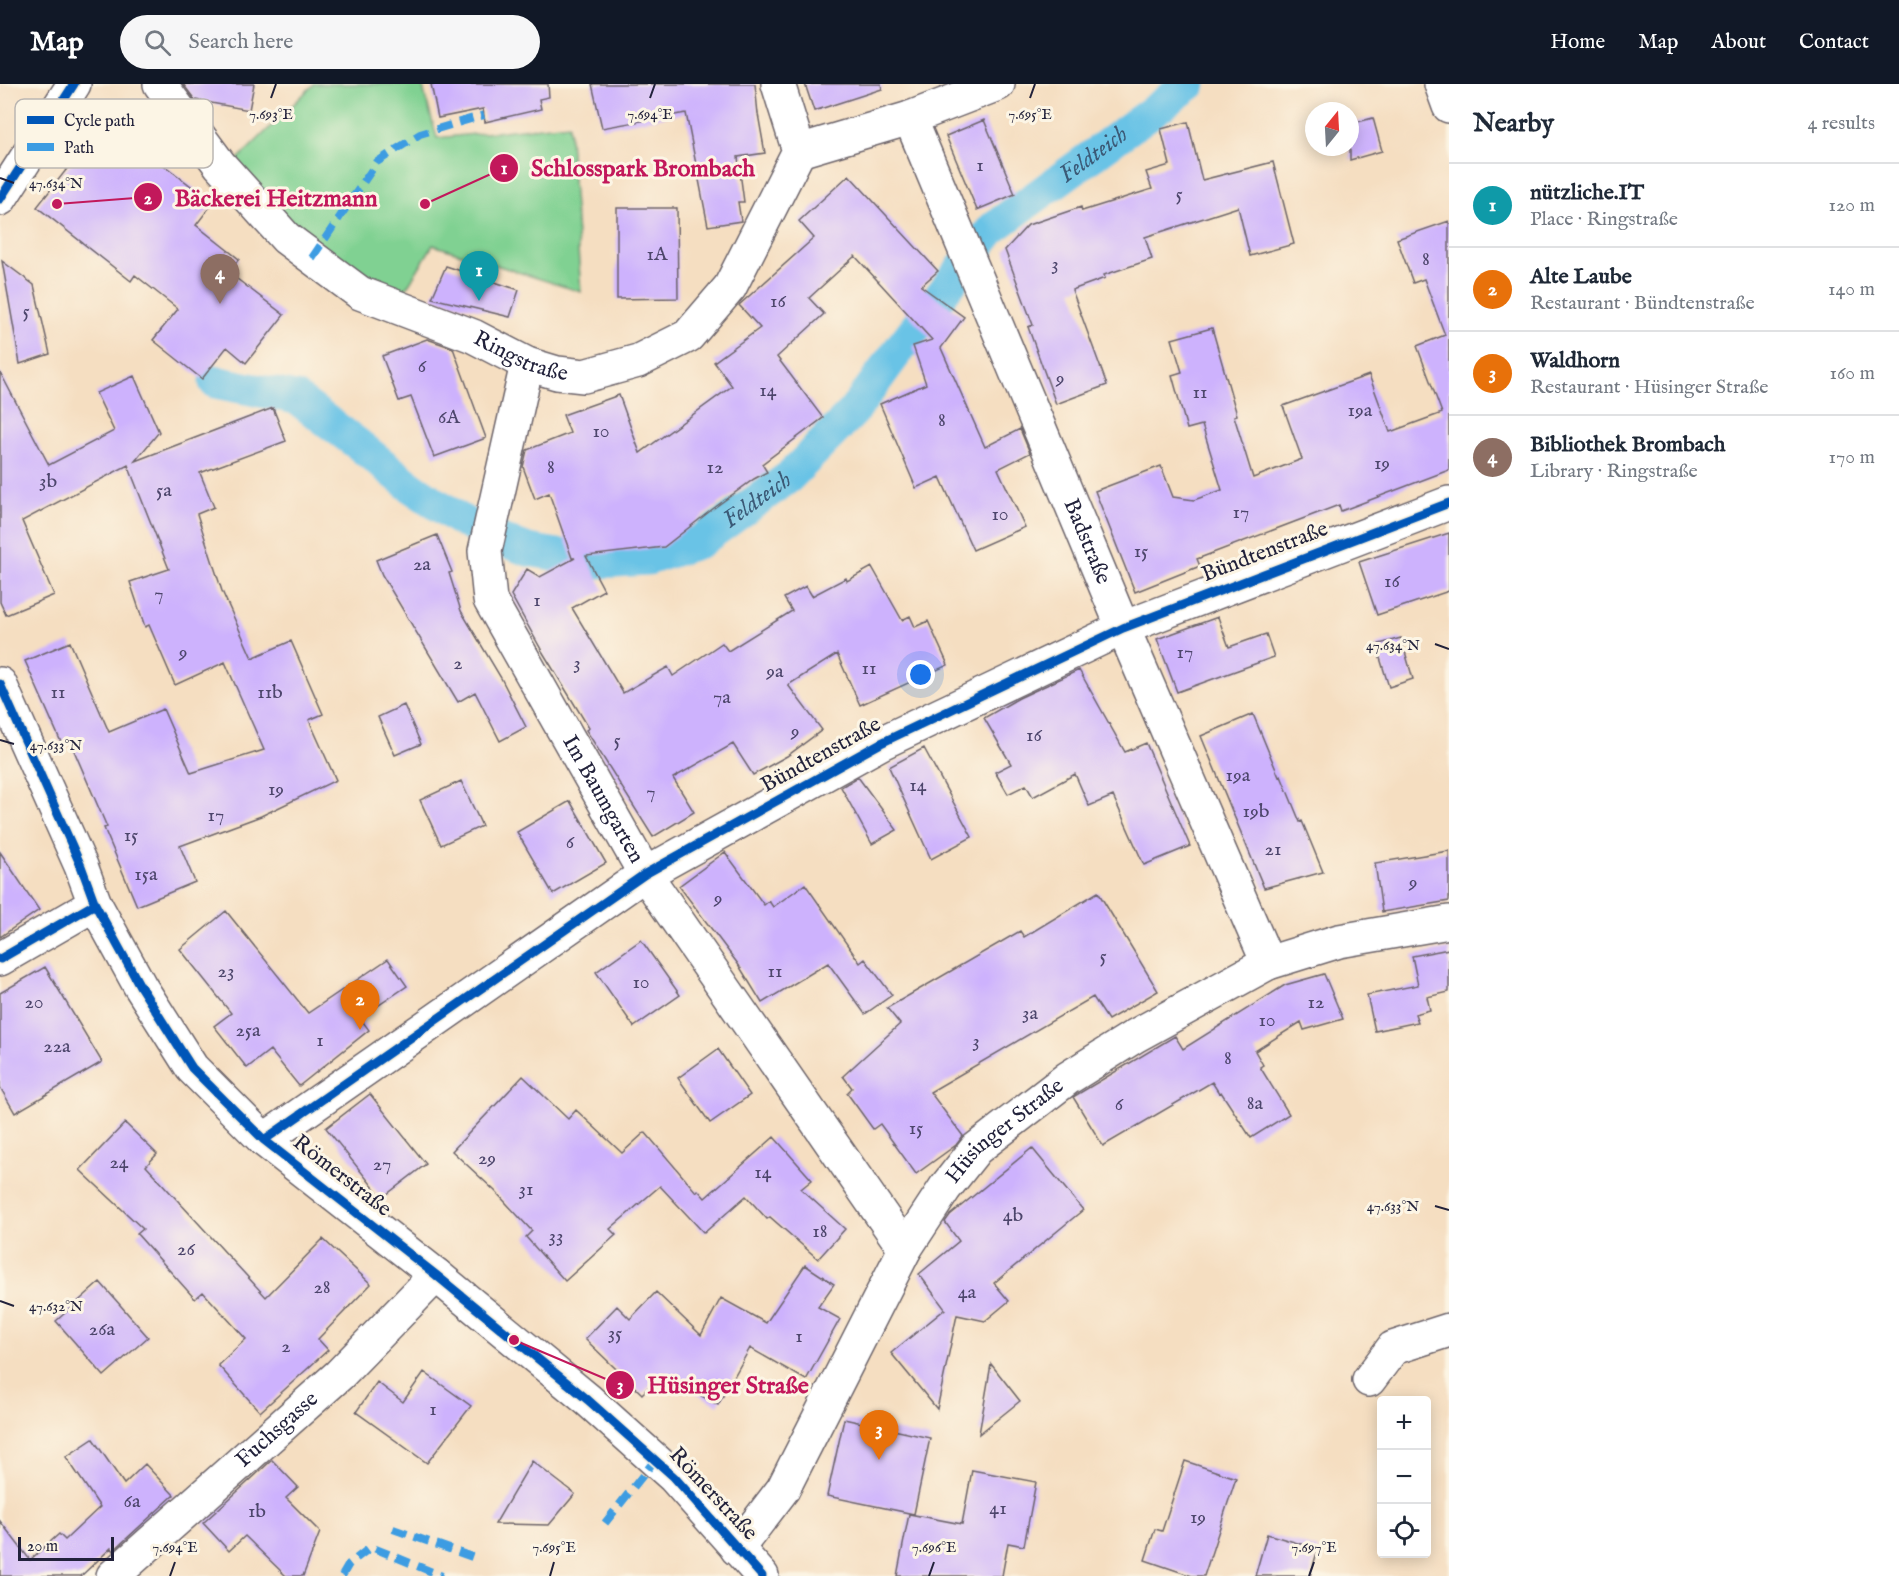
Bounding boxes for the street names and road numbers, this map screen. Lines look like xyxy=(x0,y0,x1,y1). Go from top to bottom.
street label: Ringstraße xyxy=(469,325,569,388)
street label: Badstraße xyxy=(1057,495,1117,589)
street label: Bündtenstraße xyxy=(1198,515,1332,589)
street label: Bündtenstraße xyxy=(756,710,886,800)
street label: Im Baumgarten xyxy=(555,730,650,869)
street label: Hüsinger Straße xyxy=(940,1072,1070,1190)
street label: Römerstraße xyxy=(287,1129,397,1223)
street label: Fuchsgasse xyxy=(230,1386,324,1474)
street label: Römerstraße xyxy=(663,1441,763,1547)

